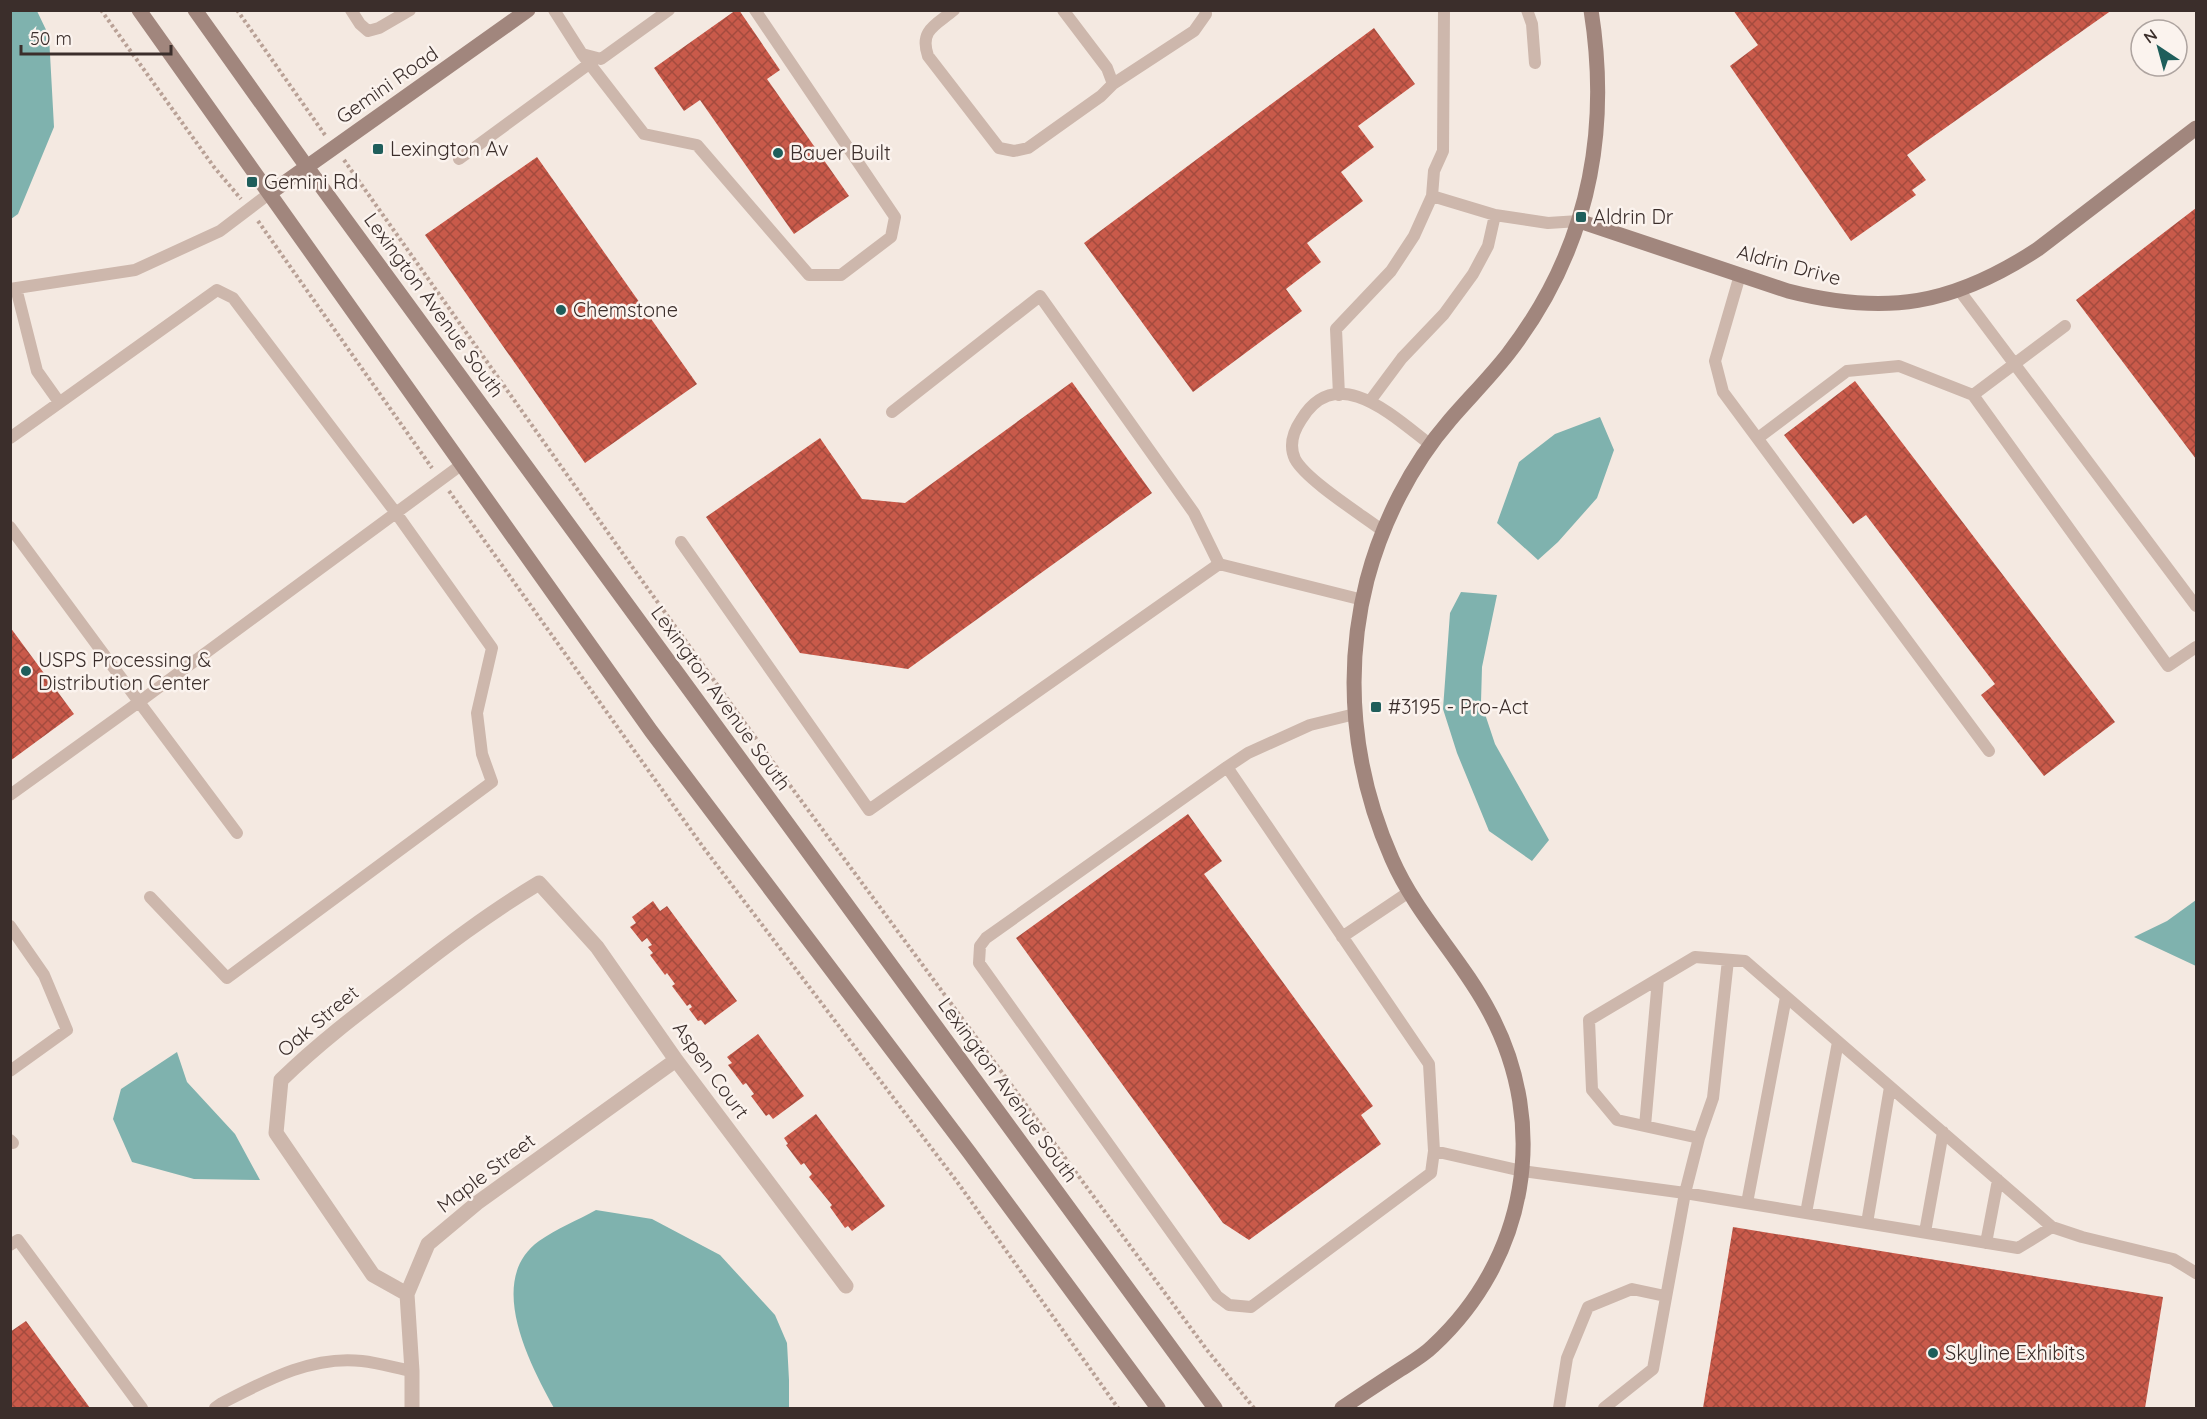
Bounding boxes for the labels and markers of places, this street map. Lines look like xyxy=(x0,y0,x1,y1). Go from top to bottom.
place label: Lexington Av xyxy=(390,136,509,161)
place label: Bauer Built xyxy=(790,140,891,165)
marker: Lexington Av xyxy=(371,142,385,156)
marker: Bauer Built xyxy=(771,146,785,160)
place label: Gemini Rd xyxy=(264,169,358,194)
marker: Gemini Rd xyxy=(245,175,259,189)
place label: Aldrin Dr xyxy=(1593,204,1674,229)
marker: Aldrin Dr xyxy=(1574,210,1588,224)
place label: Chemstone xyxy=(573,297,678,322)
marker: Chemstone xyxy=(554,303,568,317)
place label: USPS Processing & Distribution Center xyxy=(38,647,211,695)
marker: USPS Processing & Distribution Center xyxy=(19,664,33,678)
place label: #3195 - Pro-Act xyxy=(1388,694,1529,719)
marker: #3195 - Pro-Act xyxy=(1369,700,1383,714)
place label: Skyline Exhibits xyxy=(1945,1340,2085,1365)
marker: Skyline Exhibits xyxy=(1926,1346,1940,1360)

